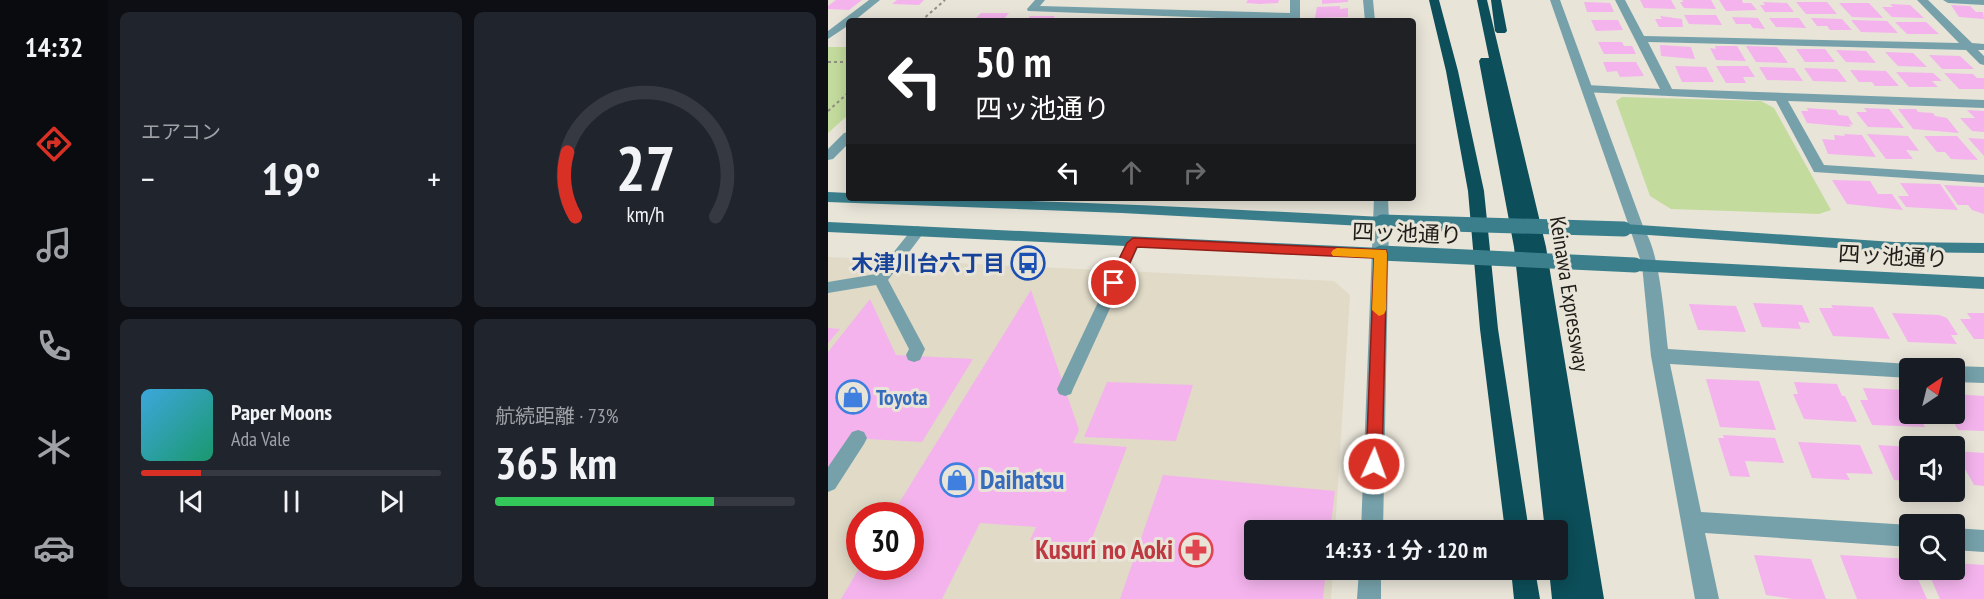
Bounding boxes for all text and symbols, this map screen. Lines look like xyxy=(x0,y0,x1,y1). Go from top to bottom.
text: 14:32 xyxy=(25,30,83,64)
text: 50 m xyxy=(975,34,1052,89)
icon: left xyxy=(876,42,954,120)
text: 四ッ池通り xyxy=(975,91,1110,125)
text: エアコン xyxy=(141,119,221,145)
icon: directions xyxy=(33,123,75,165)
text: 27 xyxy=(615,127,675,208)
text: 19° xyxy=(261,149,321,207)
icon: left xyxy=(1052,156,1085,189)
icon: ahead xyxy=(1115,156,1148,189)
icon: right xyxy=(1178,156,1211,189)
text: − xyxy=(141,157,155,200)
text: + xyxy=(427,157,441,200)
text: km/h xyxy=(626,200,664,228)
street label: Keinawa Expressway xyxy=(1544,214,1596,374)
street label: 四ッ池通り xyxy=(1352,217,1462,249)
icon: music xyxy=(33,224,75,266)
street label: 四ッ池通り xyxy=(1837,239,1949,273)
bus stop icon: 木津川台六丁目 xyxy=(1010,245,1046,281)
place label: 木津川台六丁目 xyxy=(851,249,1005,277)
pin xyxy=(1088,257,1139,308)
icon: arrive xyxy=(1097,266,1130,299)
icon: phone xyxy=(33,325,75,367)
north arrow xyxy=(1899,358,1965,424)
map controls xyxy=(1899,358,1965,580)
shop icon: Toyota xyxy=(835,379,871,415)
place label: Toyota xyxy=(876,383,928,411)
text: Paper Moons xyxy=(231,398,332,426)
text: 航続距離 · 73% xyxy=(495,403,618,429)
icon: climate xyxy=(33,426,75,468)
text: Ada Vale xyxy=(231,426,290,452)
position arrow xyxy=(1342,432,1406,496)
text: 365 km xyxy=(495,433,617,491)
button: sound xyxy=(1899,436,1965,502)
shop icon: Daihatsu xyxy=(939,462,975,498)
place label: Daihatsu xyxy=(980,462,1064,496)
icon: previous xyxy=(175,485,208,518)
icon: pause xyxy=(275,485,308,518)
icon: next xyxy=(375,485,408,518)
speed limit sign: 30 xyxy=(846,502,924,580)
button: search xyxy=(1899,514,1965,580)
icon: car xyxy=(33,527,75,569)
place label: Kusuri no Aoki xyxy=(1035,532,1173,566)
pharmacy icon: Kusuri no Aoki xyxy=(1178,532,1214,568)
text: 14:33 · 1 分 · 120 m xyxy=(1325,536,1487,564)

